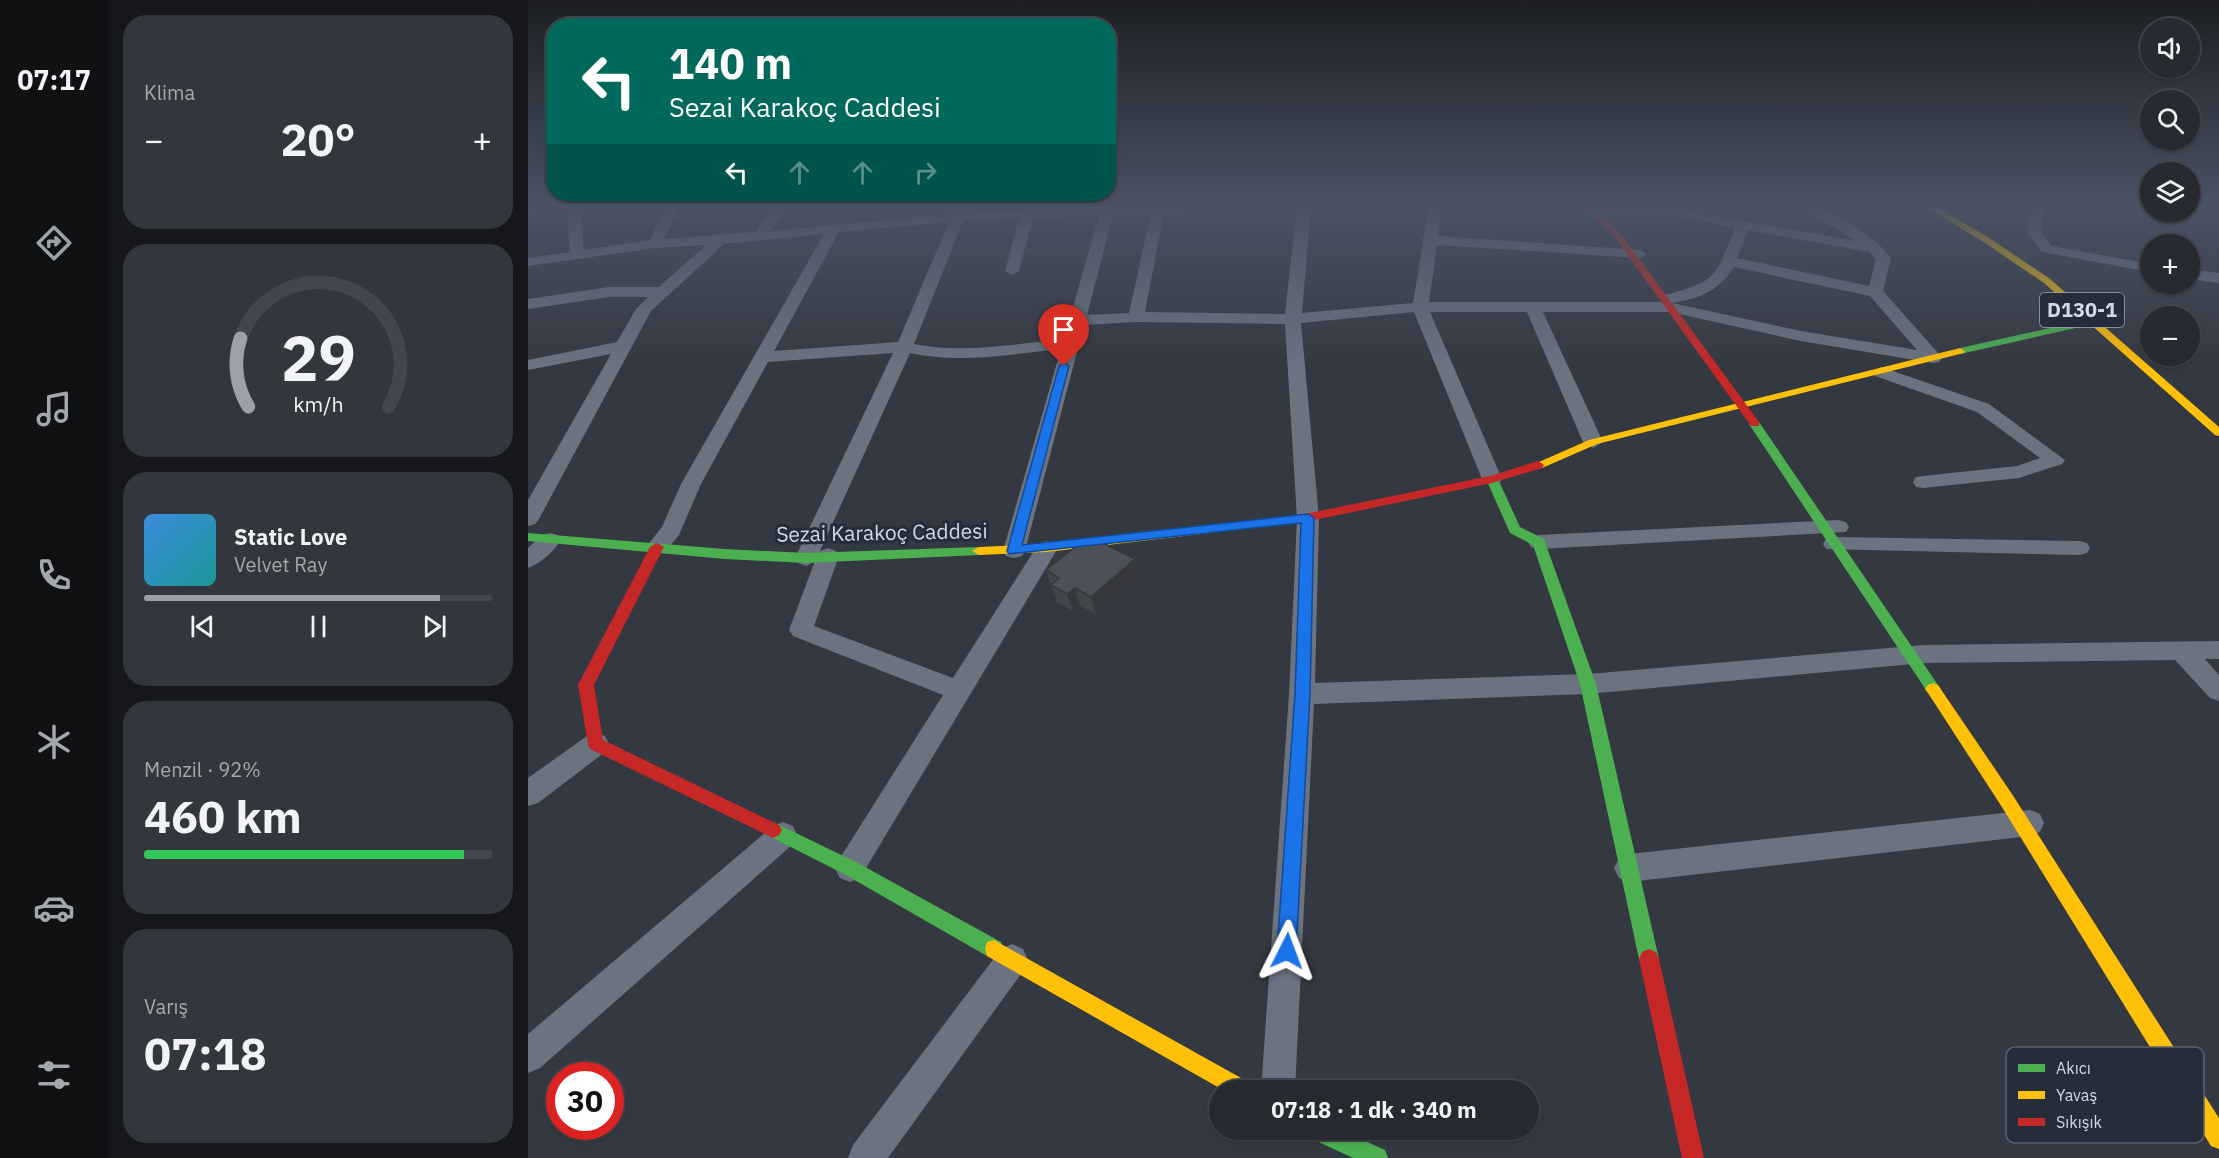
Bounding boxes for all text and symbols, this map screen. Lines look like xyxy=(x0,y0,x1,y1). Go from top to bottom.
map controls xyxy=(2140,18,2200,366)
button: sound xyxy=(2140,18,2200,78)
text: 140 m xyxy=(669,36,792,91)
icon: left xyxy=(570,42,648,120)
text: 07:17 xyxy=(17,62,91,97)
text: Klima xyxy=(144,79,195,106)
text: Sezai Karakoç Caddesi xyxy=(669,89,941,124)
button: search xyxy=(2140,90,2200,150)
text: 20° xyxy=(280,110,356,168)
text: − xyxy=(144,118,164,161)
text: + xyxy=(472,118,492,161)
icon: left xyxy=(720,156,753,189)
icon: ahead xyxy=(783,156,816,189)
icon: ahead xyxy=(846,156,879,189)
icon: right xyxy=(909,156,942,189)
button: layers xyxy=(2140,162,2200,222)
icon: directions xyxy=(33,222,75,264)
button: + xyxy=(2140,234,2200,294)
road number: D130-1 xyxy=(2040,293,2124,327)
pin xyxy=(1038,304,1089,366)
button: − xyxy=(2140,306,2200,366)
icon: arrive xyxy=(1047,313,1080,346)
text: 29 xyxy=(281,318,355,399)
icon: music xyxy=(33,388,75,430)
text: km/h xyxy=(293,391,343,419)
street label: Sezai Karakoç Caddesi xyxy=(776,516,988,548)
text: Static Love xyxy=(234,522,347,551)
text: Velvet Ray xyxy=(234,551,327,578)
icon: phone xyxy=(33,554,75,596)
icon: previous xyxy=(186,610,219,643)
icon: pause xyxy=(302,610,335,643)
icon: next xyxy=(418,610,451,643)
icon: climate xyxy=(33,721,75,763)
text: Menzil · 92% xyxy=(144,756,261,783)
text: 460 km xyxy=(144,787,302,845)
icon: car xyxy=(33,887,75,929)
position arrow xyxy=(1255,919,1319,983)
text: Varış xyxy=(144,993,188,1020)
text: 07:18 xyxy=(144,1024,267,1082)
legend xyxy=(2006,1047,2204,1143)
icon: filters xyxy=(33,1054,75,1096)
text: Akıcı xyxy=(2056,1058,2091,1078)
speed limit sign: 30 xyxy=(546,1062,624,1140)
text: Yavaş xyxy=(2056,1085,2097,1105)
text: 07:18 · 1 dk · 340 m xyxy=(1271,1095,1477,1124)
text: Sıkışık xyxy=(2056,1112,2103,1132)

